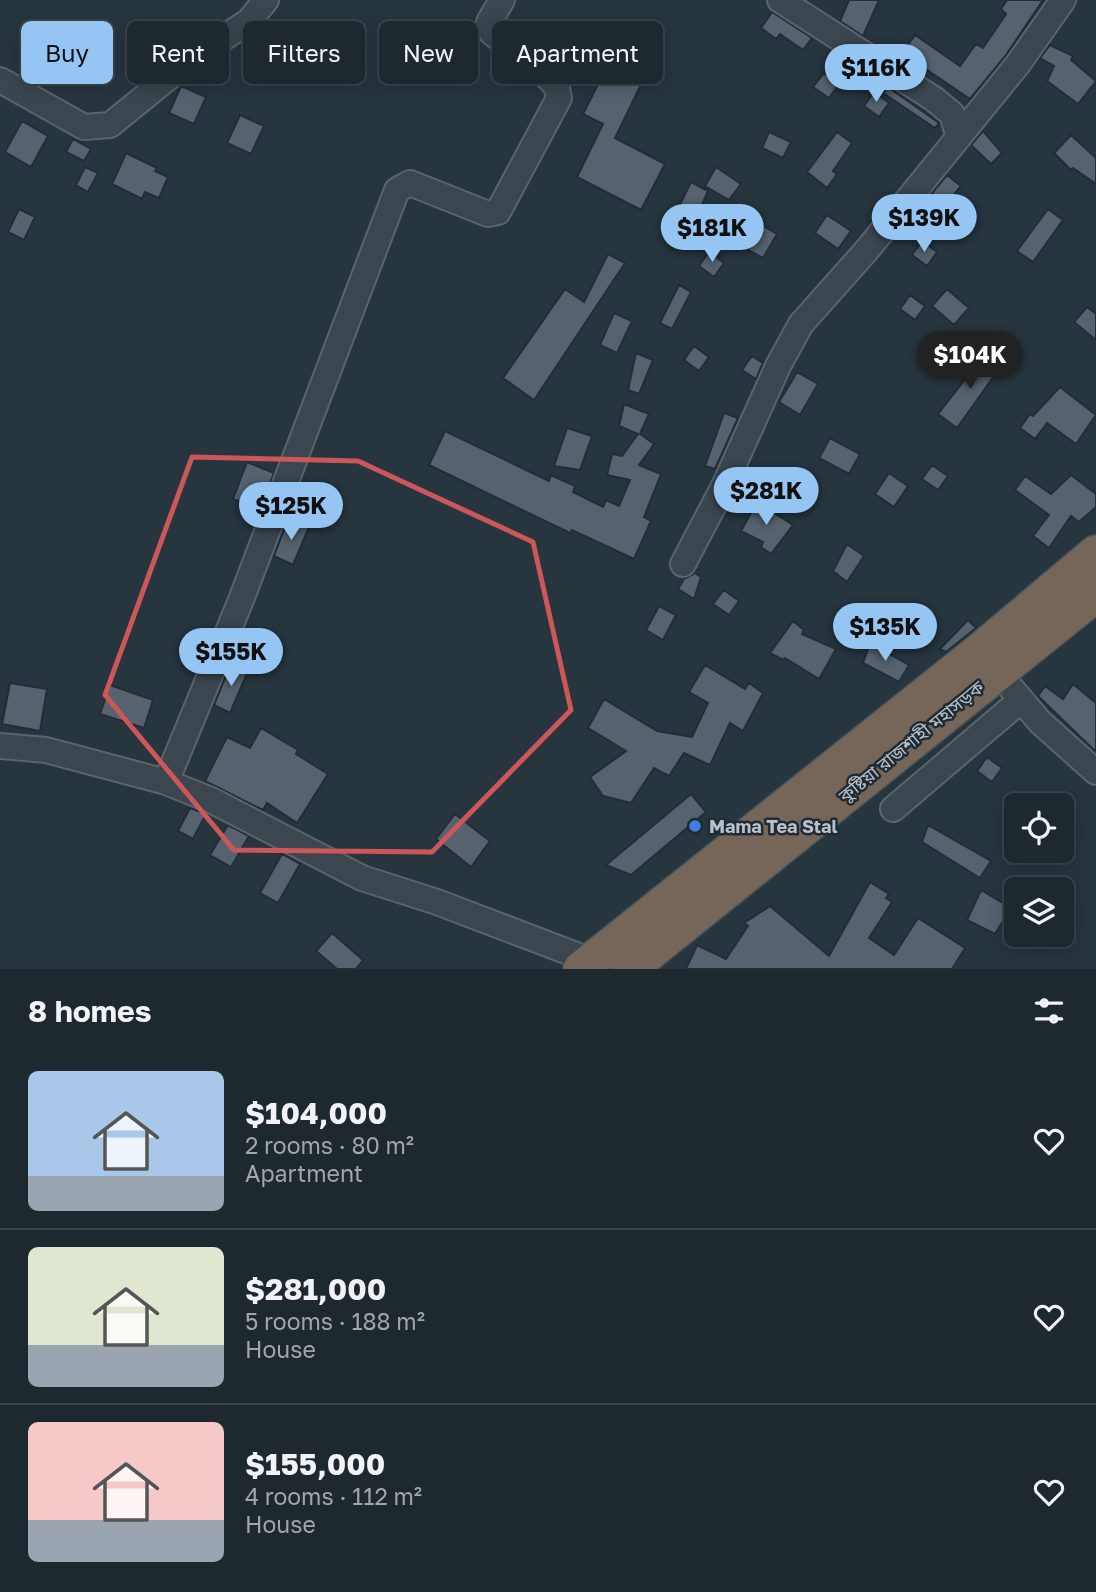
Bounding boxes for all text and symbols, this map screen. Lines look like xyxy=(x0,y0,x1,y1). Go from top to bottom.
chip: Buy xyxy=(21,21,113,84)
chip: Rent xyxy=(127,21,229,84)
chip: Filters xyxy=(243,21,365,84)
chip: New xyxy=(379,21,478,84)
chip: Apartment xyxy=(492,21,663,84)
pin: $116K xyxy=(827,44,925,104)
text: $116K xyxy=(841,53,911,81)
pin: $139K xyxy=(875,194,973,254)
text: $139K xyxy=(888,203,960,231)
pin: $181K xyxy=(663,204,761,264)
text: $181K xyxy=(677,213,747,241)
pin: $104K xyxy=(921,332,1019,391)
text: $104K xyxy=(933,340,1007,368)
pin: $281K xyxy=(717,468,815,527)
text: $281K xyxy=(730,476,802,504)
pin: $125K xyxy=(242,482,340,542)
text: $125K xyxy=(255,491,327,519)
pin: $135K xyxy=(836,604,934,663)
text: $135K xyxy=(849,612,921,640)
pin: $155K xyxy=(182,628,280,688)
text: $155K xyxy=(195,637,267,665)
street label: কুষ্টিয়া রাজশাহী মহাসড়ক xyxy=(833,675,989,808)
map controls xyxy=(1004,793,1074,947)
button: locate xyxy=(1004,793,1074,863)
place label: Mama Tea Stal xyxy=(709,815,838,837)
marker: Mama Tea Stal xyxy=(687,818,703,834)
button: layers xyxy=(1004,877,1074,947)
icon: filters xyxy=(1030,992,1068,1030)
text: 8 homes xyxy=(28,993,152,1029)
text: $104,000 xyxy=(245,1095,387,1131)
icon: home xyxy=(84,1099,168,1183)
icon: heart xyxy=(1030,1122,1068,1160)
text: 2 rooms · 80 m² xyxy=(245,1131,414,1159)
text: Apartment xyxy=(245,1159,363,1187)
text: $281,000 xyxy=(245,1271,386,1307)
icon: home xyxy=(84,1275,168,1359)
icon: heart xyxy=(1030,1298,1068,1336)
text: 5 rooms · 188 m² xyxy=(245,1307,425,1335)
text: House xyxy=(245,1335,316,1363)
text: $155,000 xyxy=(245,1446,385,1482)
icon: home xyxy=(84,1450,168,1534)
icon: heart xyxy=(1030,1473,1068,1511)
text: 4 rooms · 112 m² xyxy=(245,1482,422,1510)
text: House xyxy=(245,1510,316,1538)

